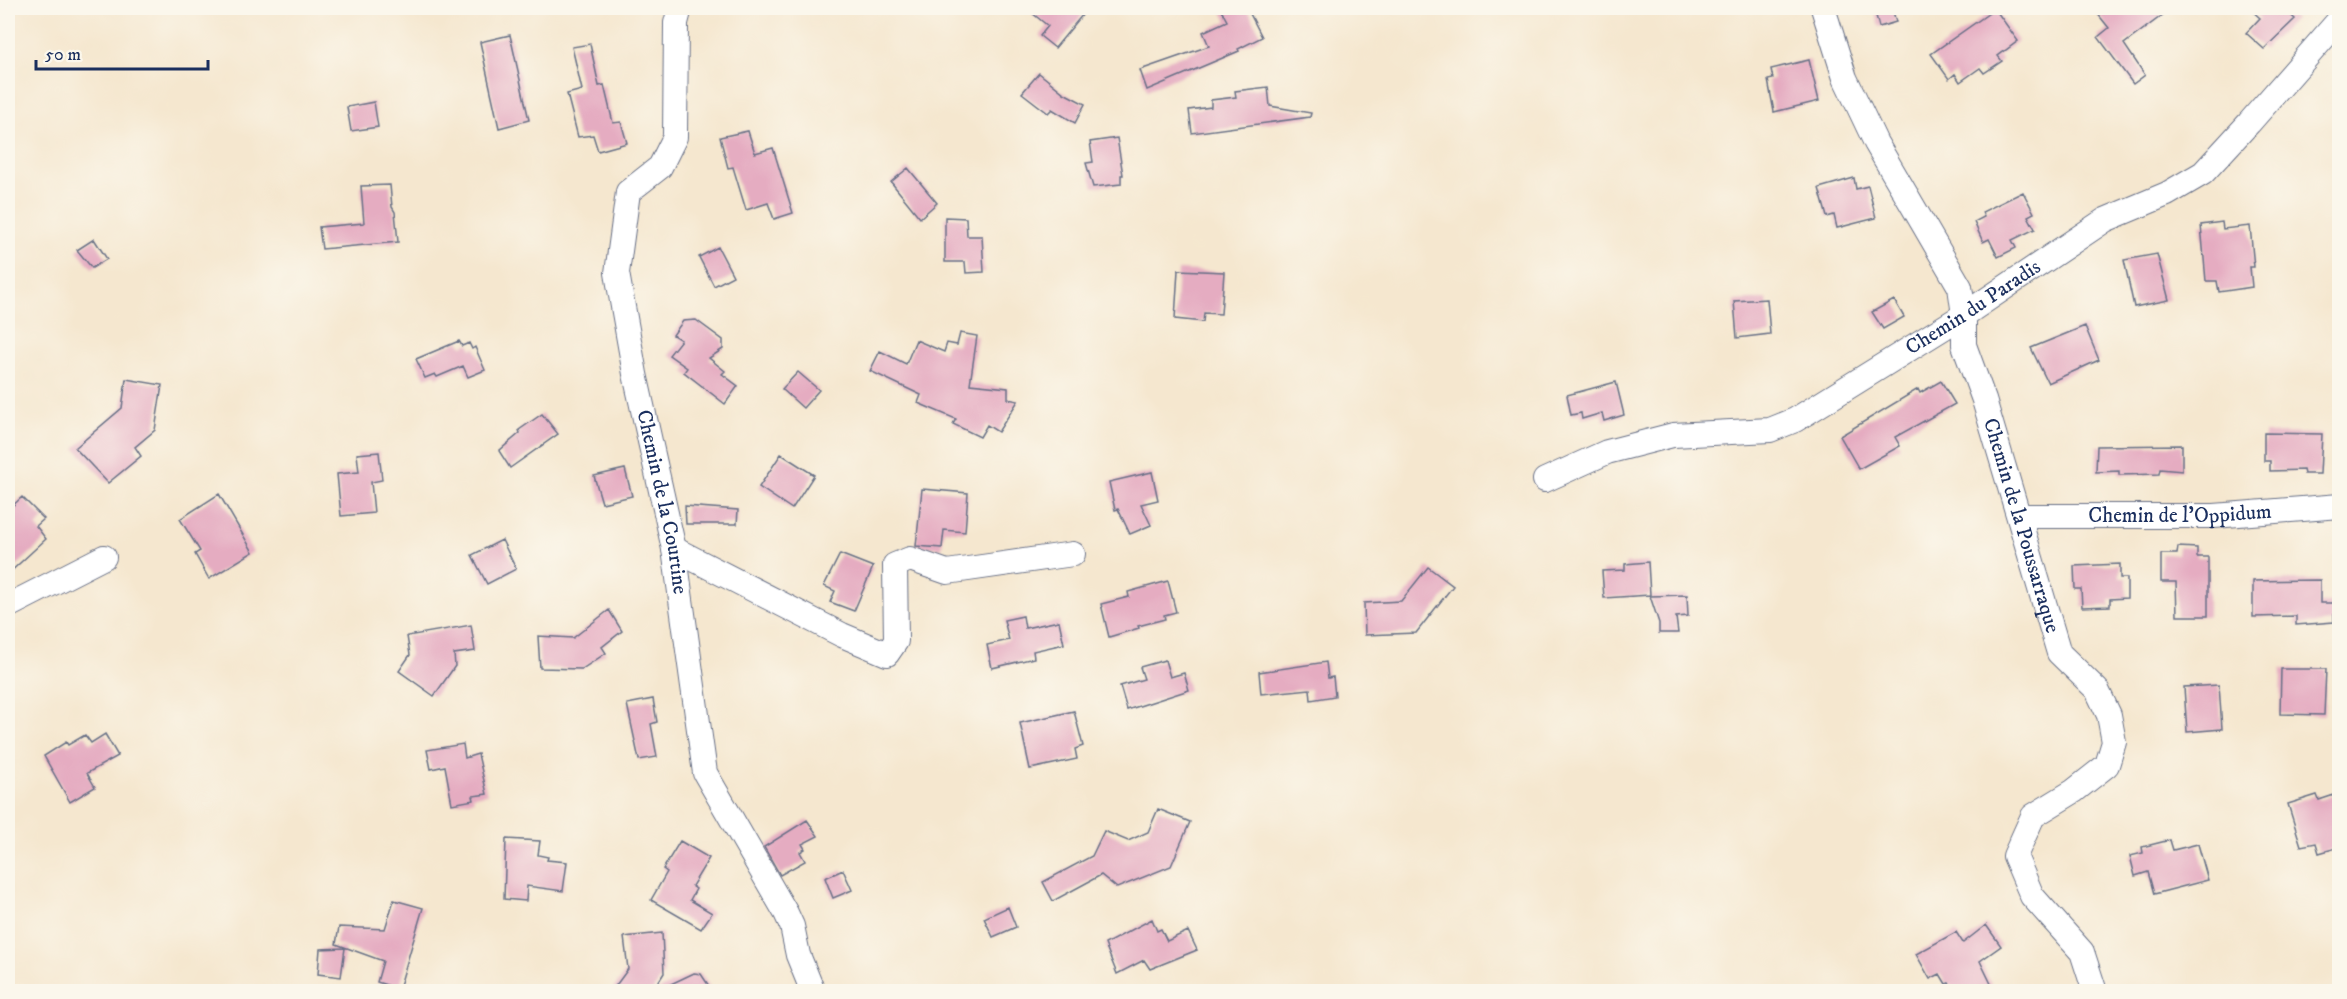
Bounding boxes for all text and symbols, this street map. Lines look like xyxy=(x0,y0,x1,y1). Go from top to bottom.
scale bar xyxy=(36,33,208,71)
text: 50 m xyxy=(45,44,81,66)
street label: Chemin du Paradis xyxy=(1901,254,2046,361)
street label: Chemin de la Courtine xyxy=(630,407,693,596)
street label: Chemin de la Poussarraque xyxy=(1977,415,2065,636)
street label: Chemin de l'Oppidum xyxy=(2088,498,2273,529)

